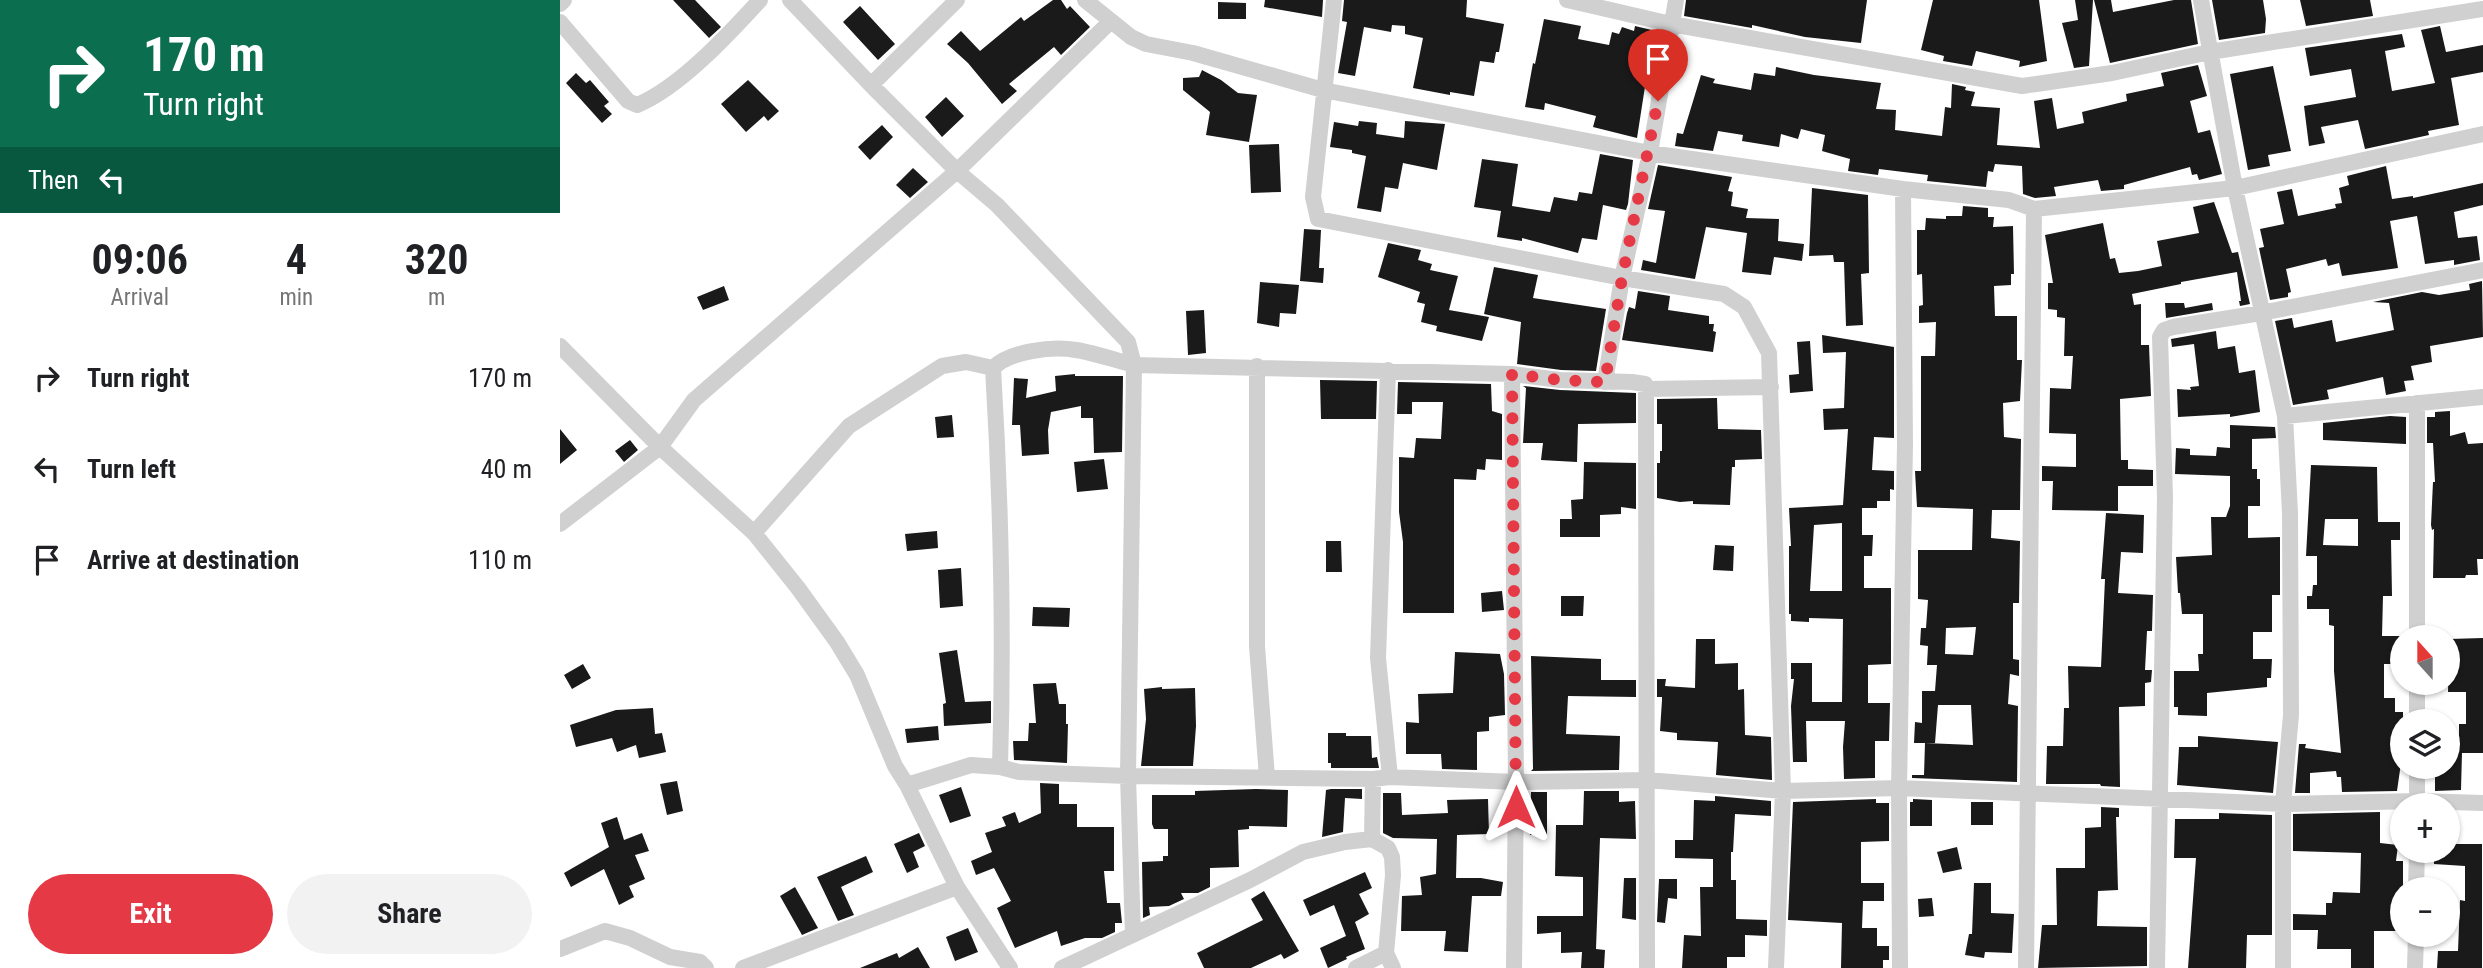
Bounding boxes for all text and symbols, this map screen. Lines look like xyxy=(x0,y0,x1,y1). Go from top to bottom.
text: 170 m xyxy=(143,26,265,83)
icon: right xyxy=(28,28,119,119)
pin xyxy=(1628,29,1688,101)
icon: arrive xyxy=(1639,40,1677,78)
text: Turn right xyxy=(143,85,264,123)
icon: left xyxy=(93,161,131,199)
text: Then xyxy=(28,165,79,195)
text: 09:06 xyxy=(92,235,188,284)
text: 4 xyxy=(286,235,307,284)
text: 320 xyxy=(405,235,468,284)
text: Arrival xyxy=(110,284,169,311)
text: min xyxy=(279,284,313,311)
text: m xyxy=(428,284,445,311)
icon: right xyxy=(28,359,66,397)
text: Turn right xyxy=(87,363,189,393)
text: 170 m xyxy=(468,363,532,393)
icon: left xyxy=(28,450,66,488)
text: Turn left xyxy=(87,454,176,484)
text: 40 m xyxy=(481,454,532,484)
icon: arrive xyxy=(28,541,66,579)
text: Arrive at destination xyxy=(87,545,299,575)
text: 110 m xyxy=(468,545,532,575)
north arrow xyxy=(2390,625,2460,695)
map controls xyxy=(2390,625,2460,947)
button: layers xyxy=(2390,709,2460,779)
position arrow xyxy=(1479,770,1553,844)
button: + xyxy=(2390,793,2460,863)
button: Exit xyxy=(28,874,273,954)
button: Share xyxy=(287,874,532,954)
button: − xyxy=(2390,877,2460,947)

